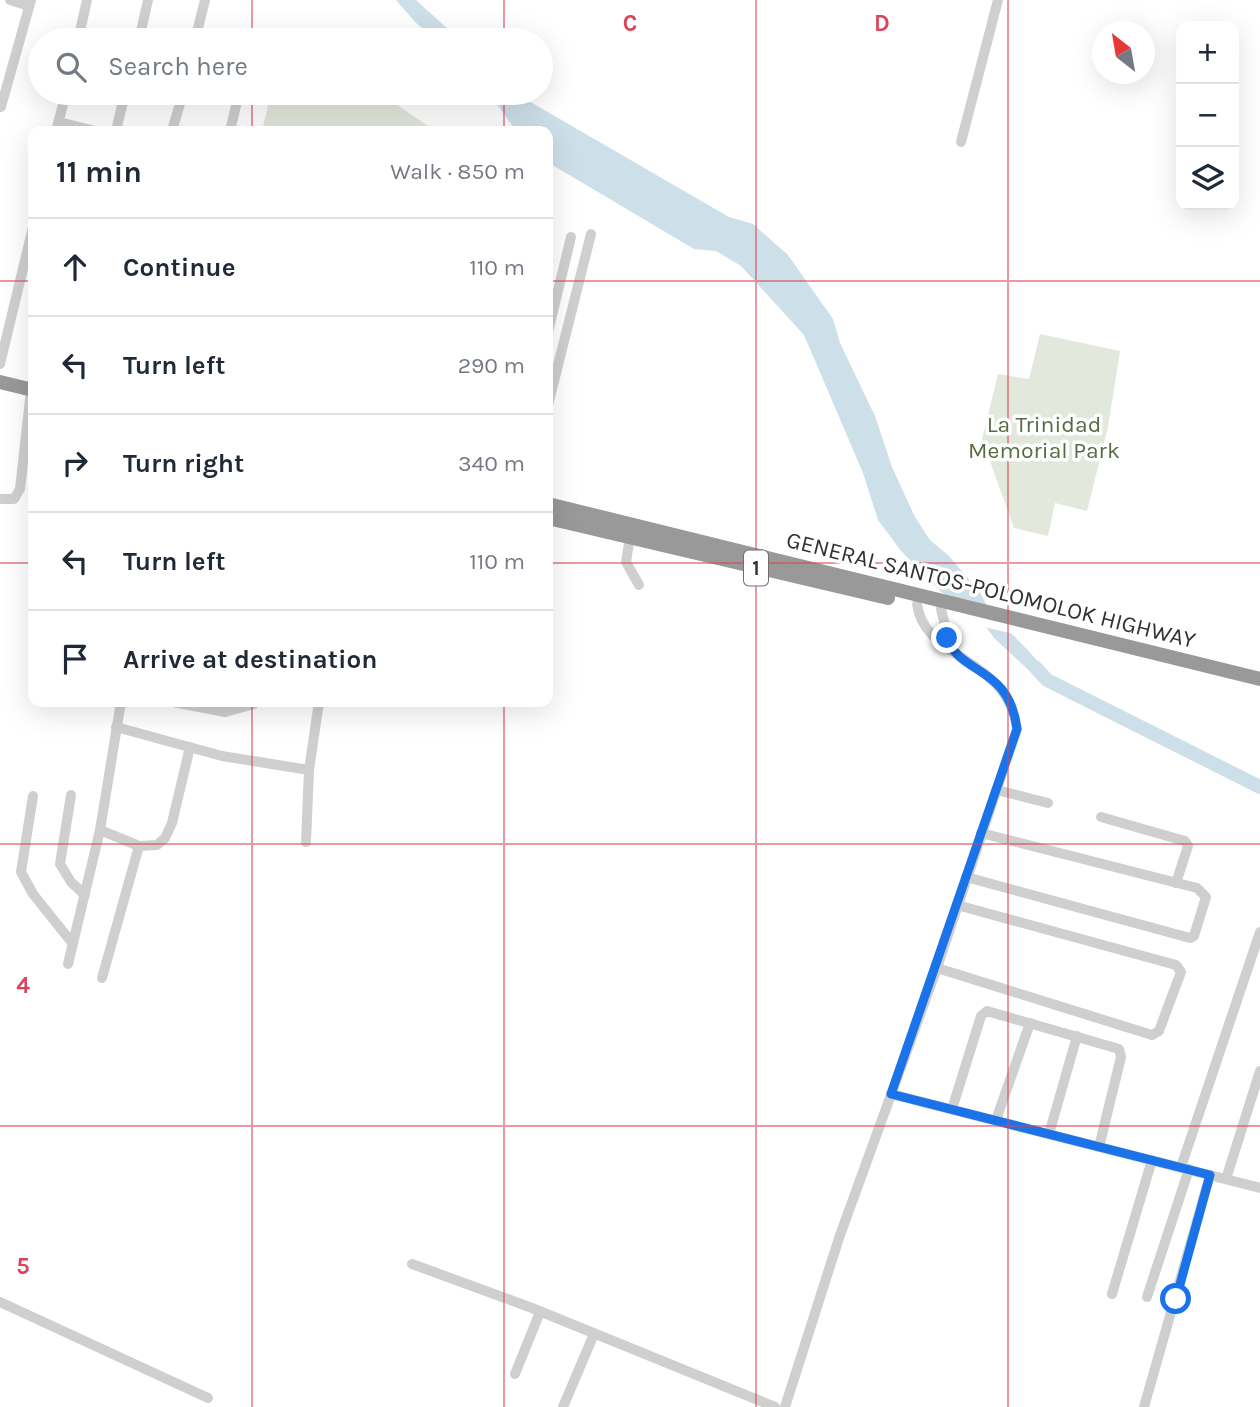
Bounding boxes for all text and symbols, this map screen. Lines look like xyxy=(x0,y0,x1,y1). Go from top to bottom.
text: C xyxy=(623,10,637,37)
text: D xyxy=(874,10,890,37)
north arrow xyxy=(1092,21,1155,84)
map controls xyxy=(1176,21,1239,210)
button: + xyxy=(1176,21,1239,84)
search box xyxy=(28,28,553,105)
icon: search xyxy=(52,48,90,86)
text: Search here xyxy=(108,51,248,82)
button: − xyxy=(1176,84,1239,147)
button: layers xyxy=(1176,147,1239,210)
text: 11 min xyxy=(56,154,142,190)
text: Walk · 850 m xyxy=(390,158,525,185)
icon: ahead xyxy=(56,248,94,286)
text: Continue xyxy=(123,252,235,283)
text: 110 m xyxy=(469,254,525,281)
icon: left xyxy=(56,346,94,384)
text: Turn left xyxy=(123,350,225,381)
text: 290 m xyxy=(458,352,525,379)
park label: La Trinidad Memorial Park xyxy=(968,411,1120,464)
icon: right xyxy=(56,444,94,482)
text: Turn right xyxy=(123,448,244,479)
text: 340 m xyxy=(458,450,525,477)
street label: GENERAL SANTOS-POLOMOLOK HIGHWAY xyxy=(784,526,1199,654)
icon: left xyxy=(56,542,94,580)
text: Turn left xyxy=(123,546,225,577)
text: 110 m xyxy=(469,548,525,575)
road number: 1 xyxy=(744,550,768,586)
route end xyxy=(931,622,962,653)
icon: arrive xyxy=(56,640,94,678)
text: Arrive at destination xyxy=(123,644,377,675)
text: 4 xyxy=(16,972,30,999)
text: 5 xyxy=(16,1253,30,1280)
route start xyxy=(1160,1283,1191,1314)

